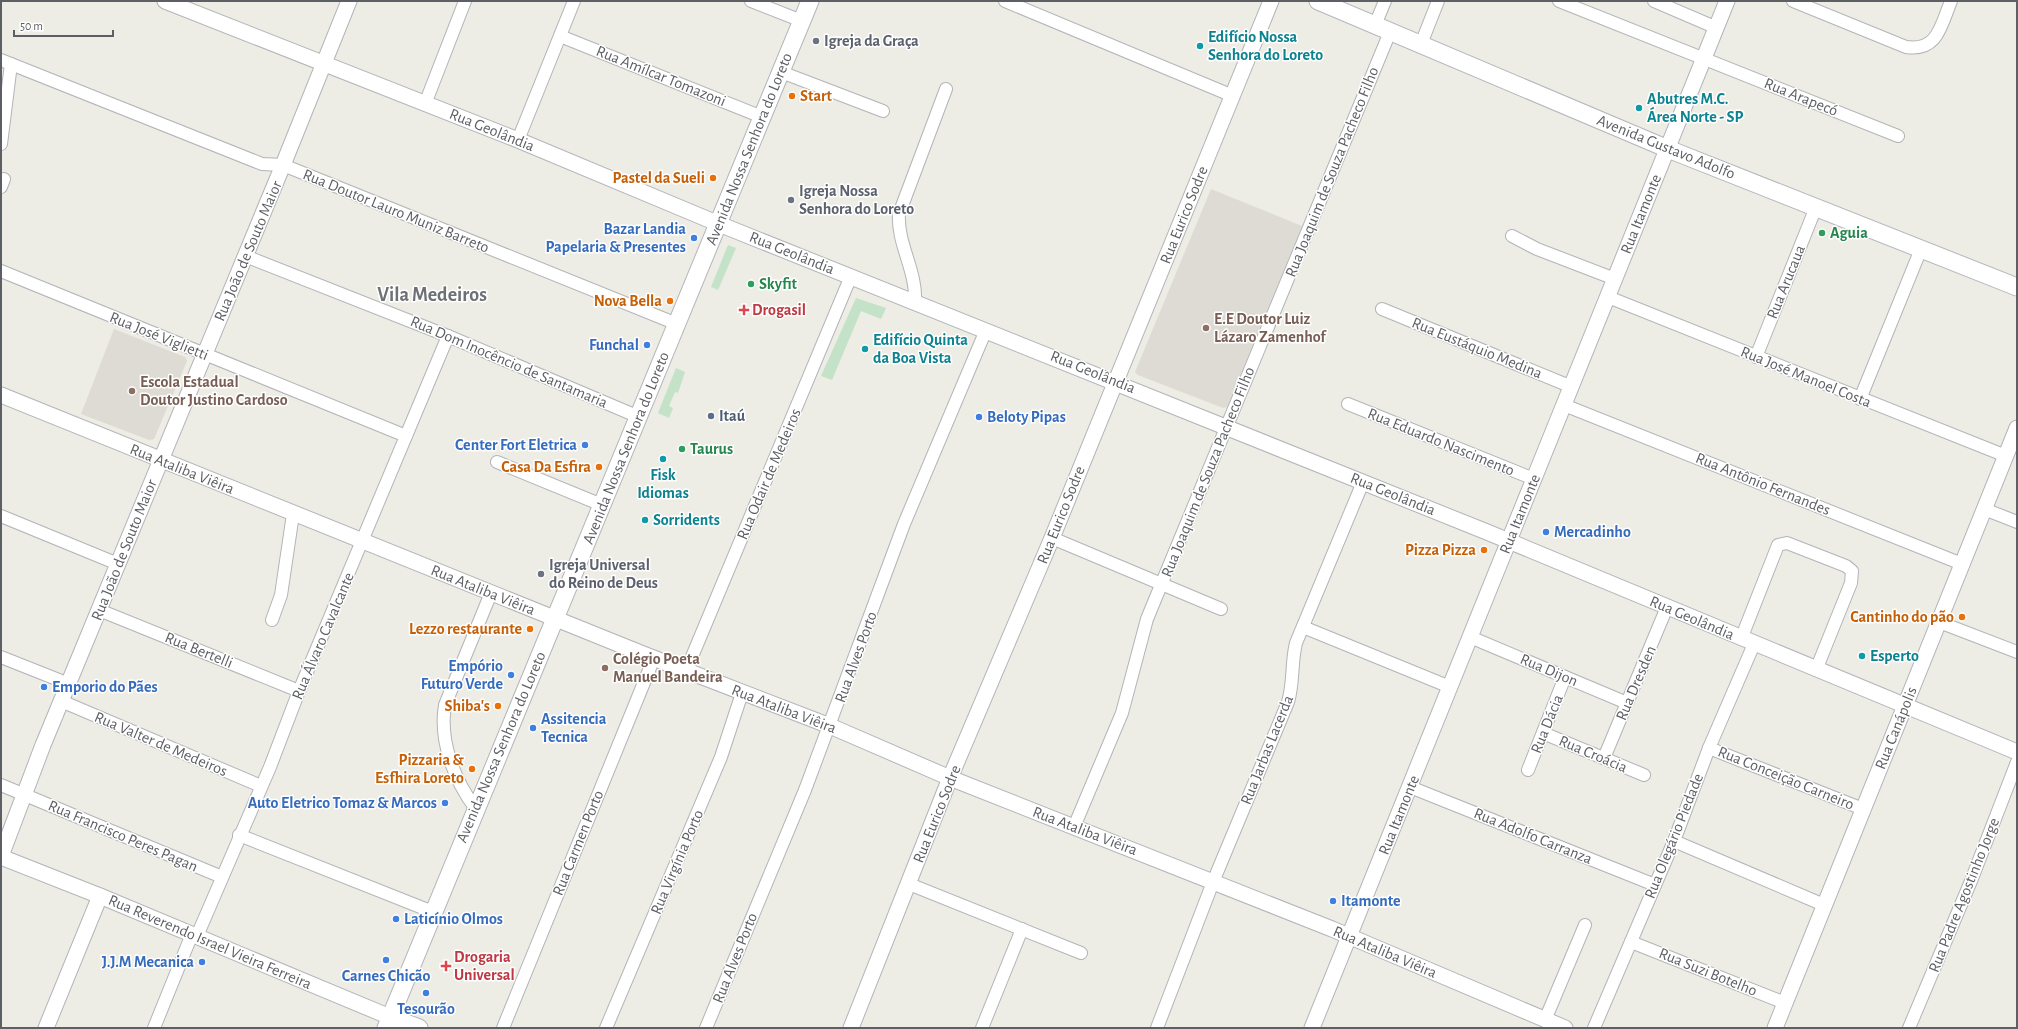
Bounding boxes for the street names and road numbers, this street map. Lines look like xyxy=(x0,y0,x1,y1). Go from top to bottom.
street label: Rua Amílcar Tomazoni xyxy=(594,43,728,109)
street label: Avenida Nossa Senhora do Loreto xyxy=(703,50,795,247)
street label: Rua Joaquim de Souza Pacheco Filho xyxy=(1282,64,1382,279)
street label: Rua Arapecó xyxy=(1762,75,1840,119)
street label: Rua Geolândia xyxy=(447,106,537,154)
street label: Avenida Gustavo Adolfo xyxy=(1595,112,1737,182)
street label: Rua Eurico Sodre xyxy=(1157,164,1211,266)
street label: Rua Doutor Lauro Muniz Barreto xyxy=(301,166,491,256)
street label: Rua Itamonte xyxy=(1618,172,1664,256)
street label: Rua João de Souto Maior xyxy=(211,178,285,323)
street label: Rua Geolândia xyxy=(747,229,837,277)
street label: Rua Arucaua xyxy=(1764,243,1808,321)
street label: Rua José Viglietti xyxy=(107,309,211,363)
street label: Rua Dom Inocêncio de Santamaria xyxy=(408,313,610,411)
street label: Rua Eustáquio Medina xyxy=(1410,315,1544,381)
street label: Rua José Manoel Costa xyxy=(1738,344,1874,410)
street label: Rua Geolândia xyxy=(1048,348,1138,396)
street label: Avenida Nossa Senhora do Loreto xyxy=(580,349,672,546)
street label: Rua Joaquim de Souza Pacheco Filho xyxy=(1158,364,1258,579)
street label: Rua Eduardo Nascimento xyxy=(1365,405,1517,479)
street label: Rua Odair de Medeiros xyxy=(734,406,804,542)
street label: Rua Ataliba Viêira xyxy=(128,441,236,497)
street label: Rua Antônio Fernandes xyxy=(1693,450,1833,518)
street label: Rua Eurico Sodre xyxy=(1034,464,1088,566)
street label: Rua Geolândia xyxy=(1348,470,1438,518)
street label: Rua Itamonte xyxy=(1497,472,1543,556)
street label: Rua João de Souto Maior xyxy=(88,476,160,623)
street label: Rua Ataliba Viêira xyxy=(429,562,537,618)
street label: Rua Álvaro Cavalcante xyxy=(287,569,357,702)
street label: Rua Geolândia xyxy=(1647,593,1737,643)
street label: Rua Alves Porto xyxy=(832,609,880,705)
street label: Rua Bertelli xyxy=(163,629,235,671)
street label: Rua Dresden xyxy=(1613,643,1659,723)
street label: Avenida Nossa Senhora do Loreto xyxy=(453,649,549,845)
street label: Rua Dijon xyxy=(1517,651,1580,690)
street label: Rua Ataliba Viêira xyxy=(729,682,839,736)
street label: Rua Canápolis xyxy=(1872,684,1920,772)
street label: Rua Dácia xyxy=(1528,692,1566,756)
street label: Rua Jarbas Lacerda xyxy=(1238,693,1296,807)
street label: Rua Valter de Medeiros xyxy=(92,709,230,779)
street label: Rua Croácia xyxy=(1556,732,1630,776)
street label: Rua Conceição Carneiro xyxy=(1716,743,1856,813)
street label: Rua Eurico Sodre xyxy=(910,763,964,865)
street label: Rua Olegário Piedade xyxy=(1642,771,1706,901)
street label: Rua Itamonte xyxy=(1376,773,1422,857)
street label: Rua Carmen Porto xyxy=(550,788,606,898)
street label: Rua Francisco Peres Pagan xyxy=(46,797,200,875)
street label: Rua Ataliba Viêira xyxy=(1030,804,1140,858)
street label: Rua Adolfo Carranza xyxy=(1472,805,1594,867)
street label: Rua Virgínia Porto xyxy=(648,807,706,917)
street label: Rua Padre Agostinho Jorge xyxy=(1926,815,2002,975)
street label: Rua Reverendo Israel Vieira Ferreira xyxy=(106,892,314,992)
street label: Rua Alves Porto xyxy=(710,911,760,1005)
street label: Rua Ataliba Viêira xyxy=(1331,923,1439,981)
street label: Rua Suzi Botelho xyxy=(1657,945,1759,999)

